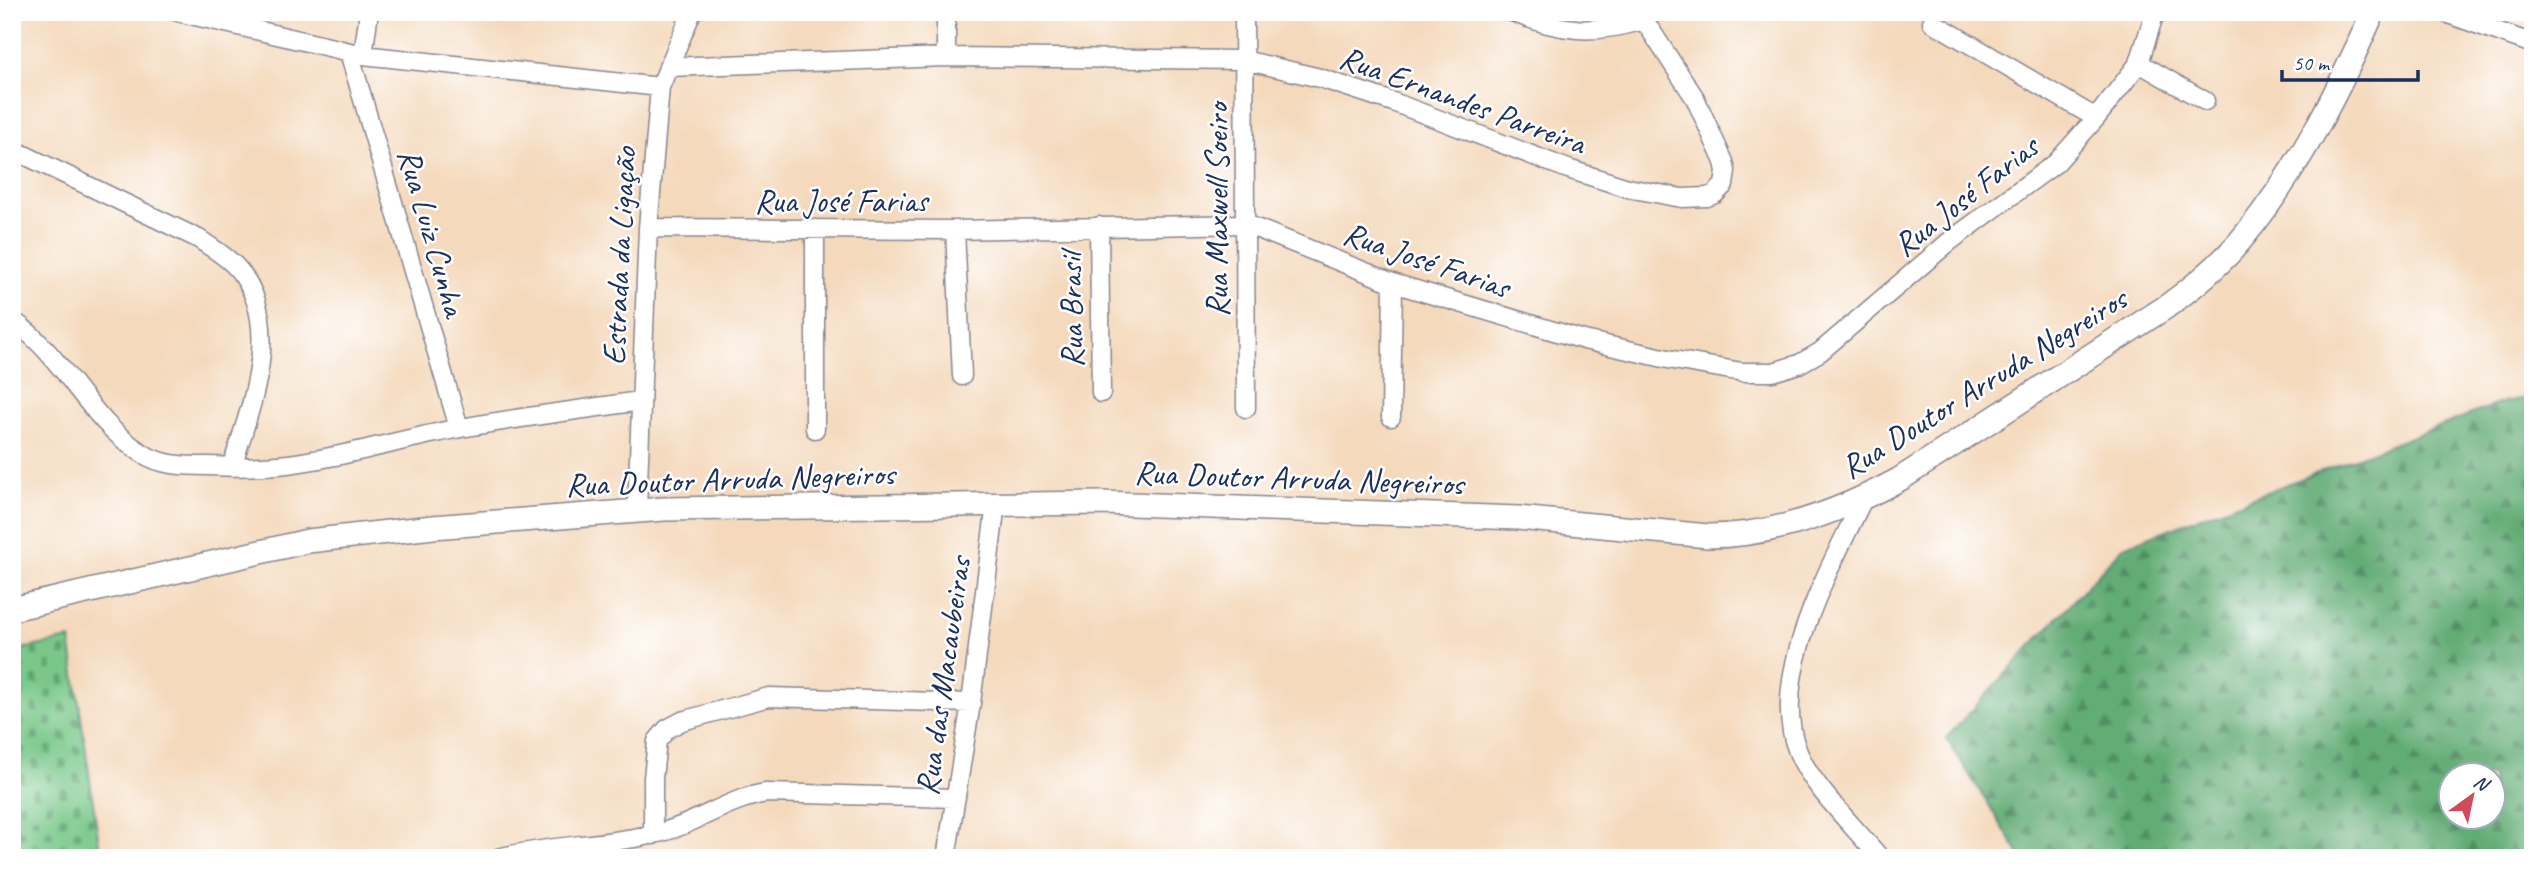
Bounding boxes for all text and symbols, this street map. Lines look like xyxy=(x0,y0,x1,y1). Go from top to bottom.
street label: Rua Ernandes Parreira xyxy=(1334,36,1593,164)
scale bar xyxy=(2282,38,2419,82)
text: 50 m xyxy=(2293,50,2331,76)
street label: Rua Maxwell Soeiro xyxy=(1196,100,1238,317)
street label: Rua José Farias xyxy=(1884,124,2049,266)
street label: Rua Luiz Cunha xyxy=(388,144,477,323)
street label: Estrada da Ligação xyxy=(592,144,646,366)
street label: Rua José Farias xyxy=(754,180,930,222)
street label: Rua José Farias xyxy=(1338,212,1518,309)
street label: Rua Brasil xyxy=(1049,246,1093,368)
street label: Rua Doutor Arruda Negreiros xyxy=(1833,276,2137,488)
street label: Rua Doutor Arruda Negreiros xyxy=(1134,451,1467,505)
street label: Rua Doutor Arruda Negreiros xyxy=(565,452,898,506)
street label: Rua das Macaubeiras xyxy=(906,552,981,798)
north arrow xyxy=(2436,762,2506,832)
text: N xyxy=(2469,769,2495,798)

